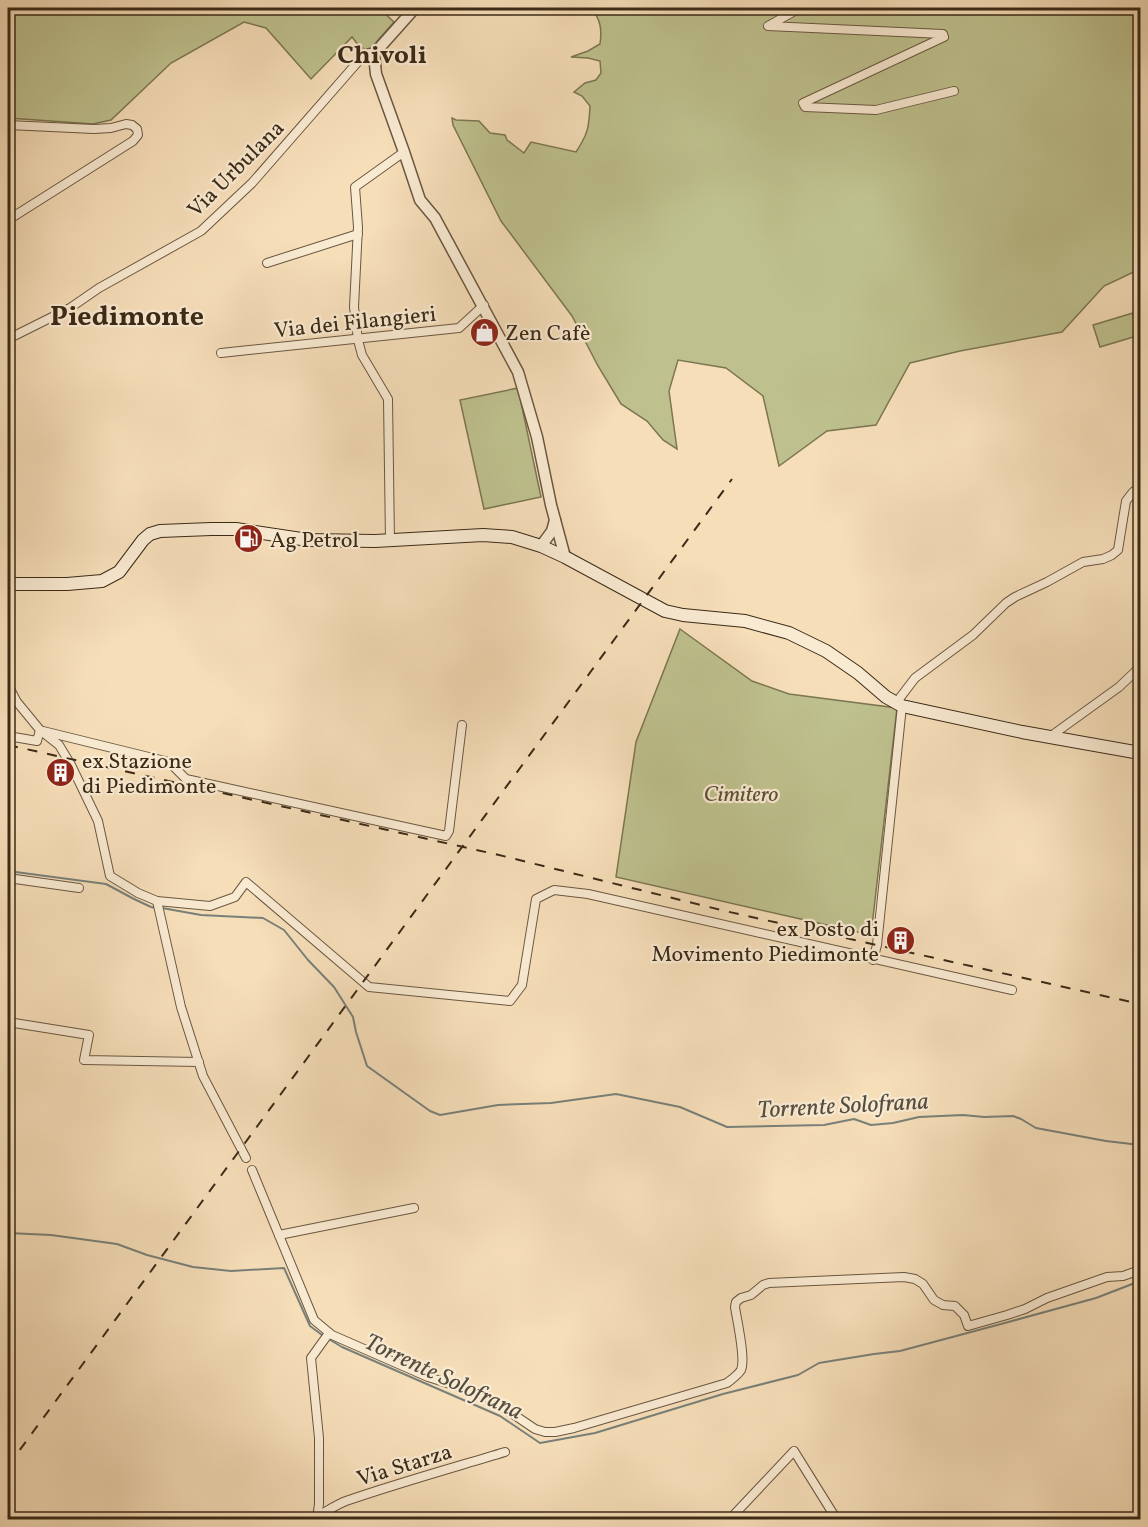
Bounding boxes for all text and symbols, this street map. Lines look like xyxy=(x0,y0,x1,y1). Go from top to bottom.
district label: Chivoli xyxy=(337,38,427,74)
street label: Via Urbulana xyxy=(181,114,292,225)
district label: Piedimonte xyxy=(50,298,204,337)
street label: Via dei Filangieri xyxy=(273,300,438,347)
shop icon: Zen Cafè xyxy=(468,316,500,348)
place label: Zen Cafè xyxy=(505,319,591,350)
fuel station icon: Ag Petrol xyxy=(233,523,265,555)
place label: Ag Petrol xyxy=(270,526,359,557)
place label: ex Stazione di Piedimonte xyxy=(82,747,217,803)
building icon: ex Stazione di Piedimonte xyxy=(45,757,77,789)
park label: Cimitero xyxy=(704,780,778,811)
place label: ex Posto di Movimento Piedimonte xyxy=(651,915,879,971)
building icon: ex Posto di Movimento Piedimonte xyxy=(884,925,916,957)
water label: Torrente Solofrana xyxy=(757,1086,930,1128)
water label: Torrente Solofrana xyxy=(358,1326,528,1429)
street label: Via Starza xyxy=(353,1437,456,1496)

